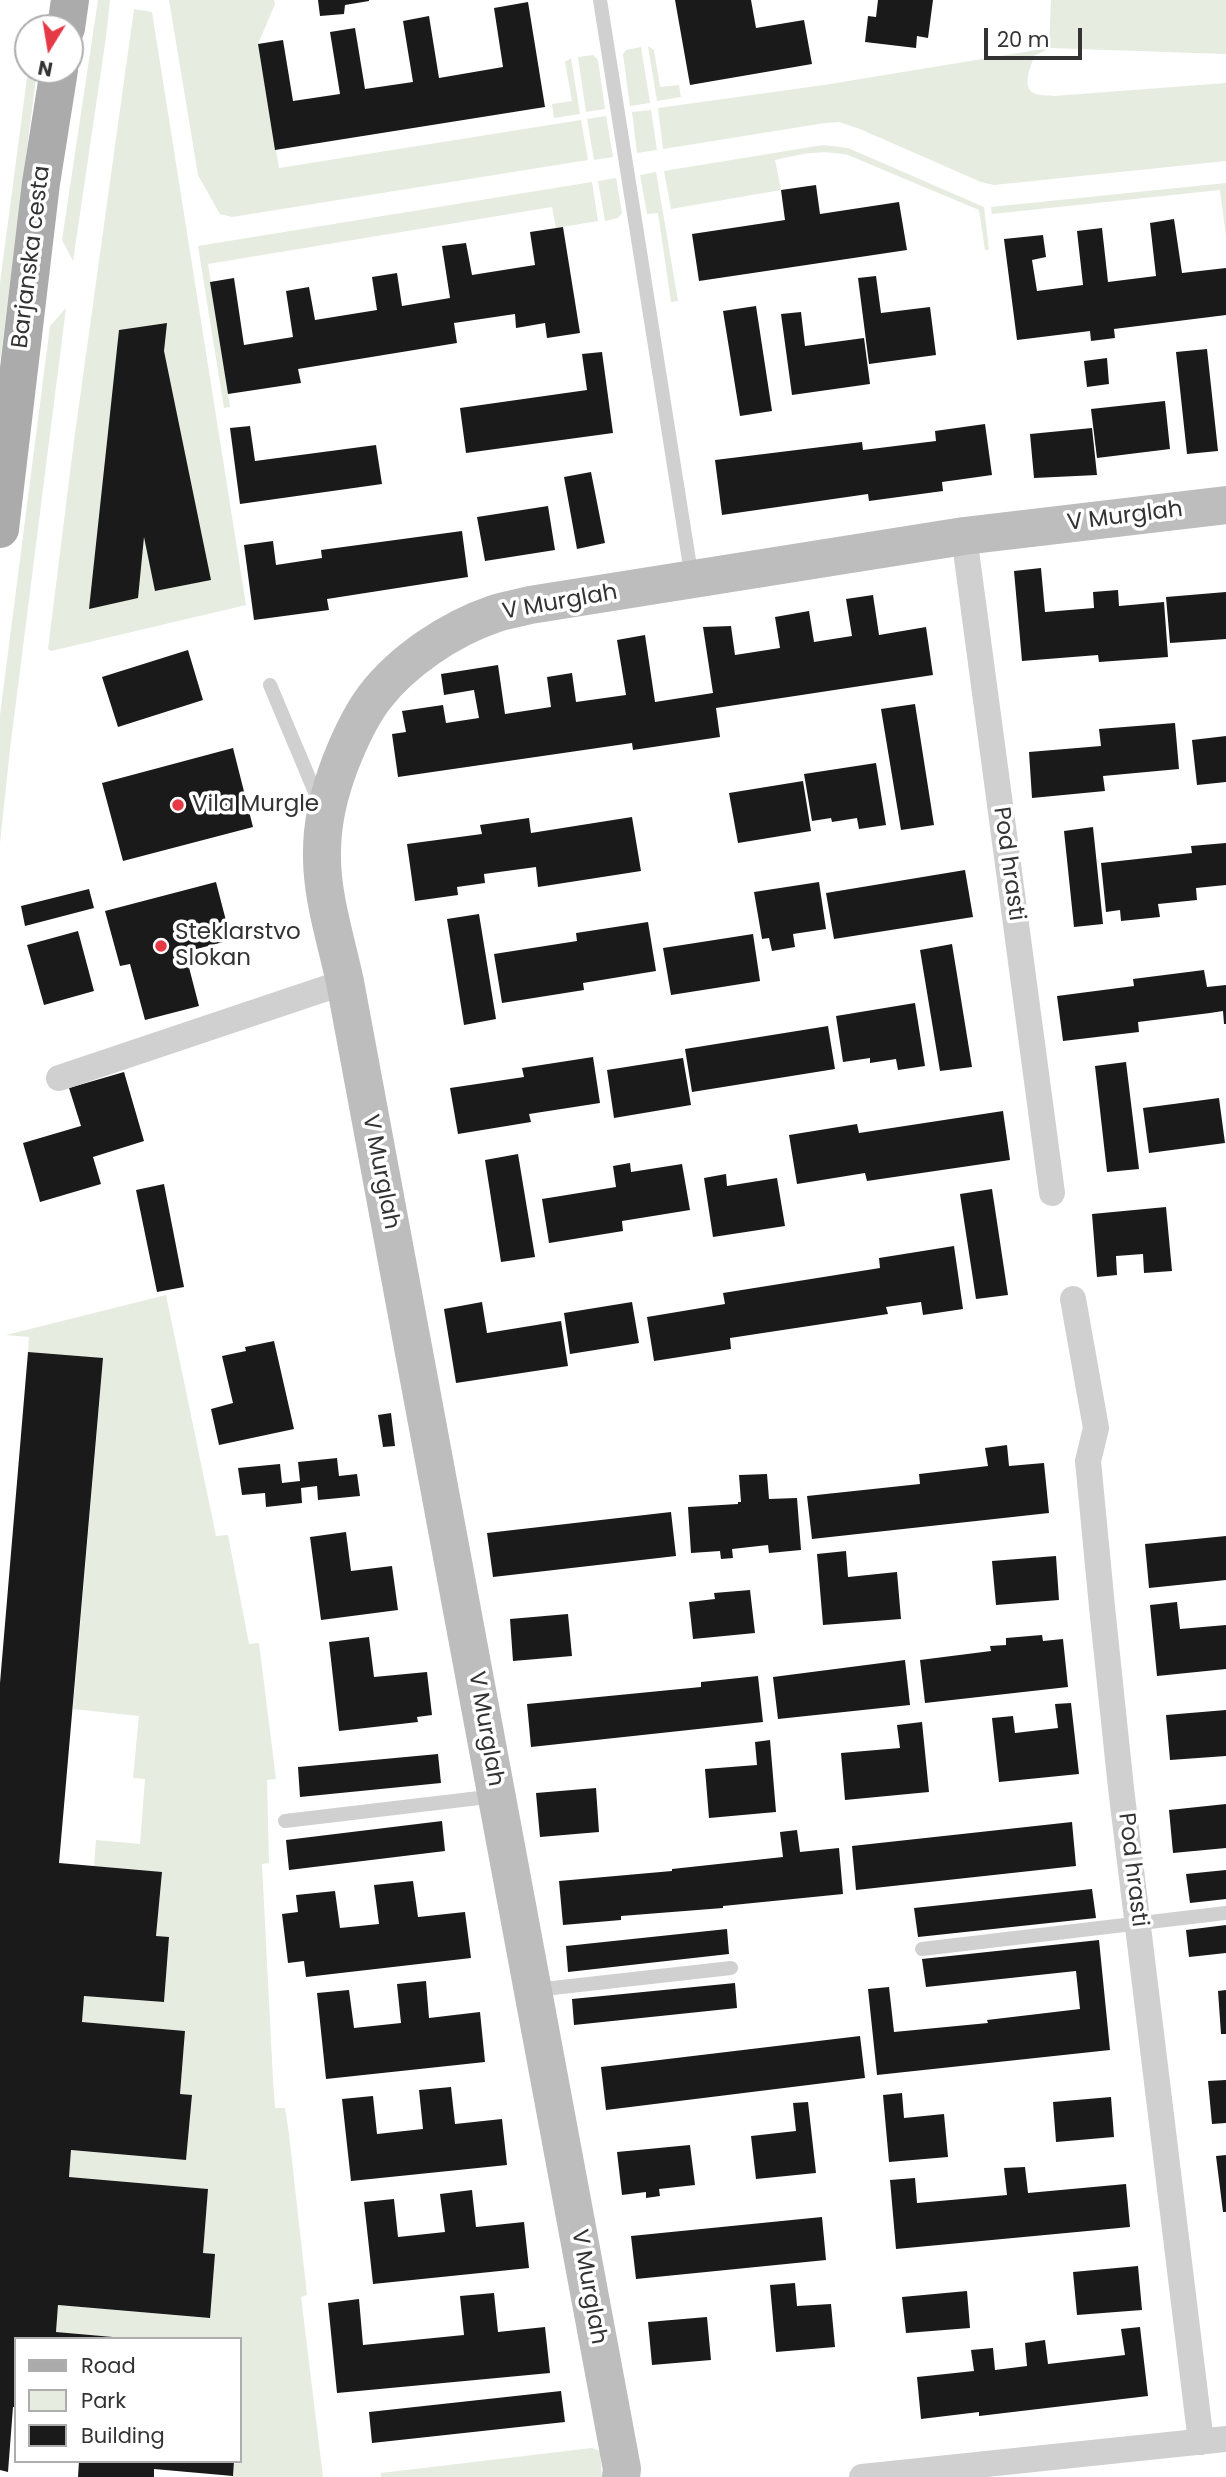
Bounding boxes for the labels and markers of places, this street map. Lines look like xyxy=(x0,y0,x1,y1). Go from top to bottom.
place label: Vila Murgle xyxy=(192,791,319,819)
marker: Vila Murgle xyxy=(170,797,186,813)
place label: Steklarstvo Slokan xyxy=(175,919,301,973)
marker: Steklarstvo Slokan xyxy=(153,938,169,954)

